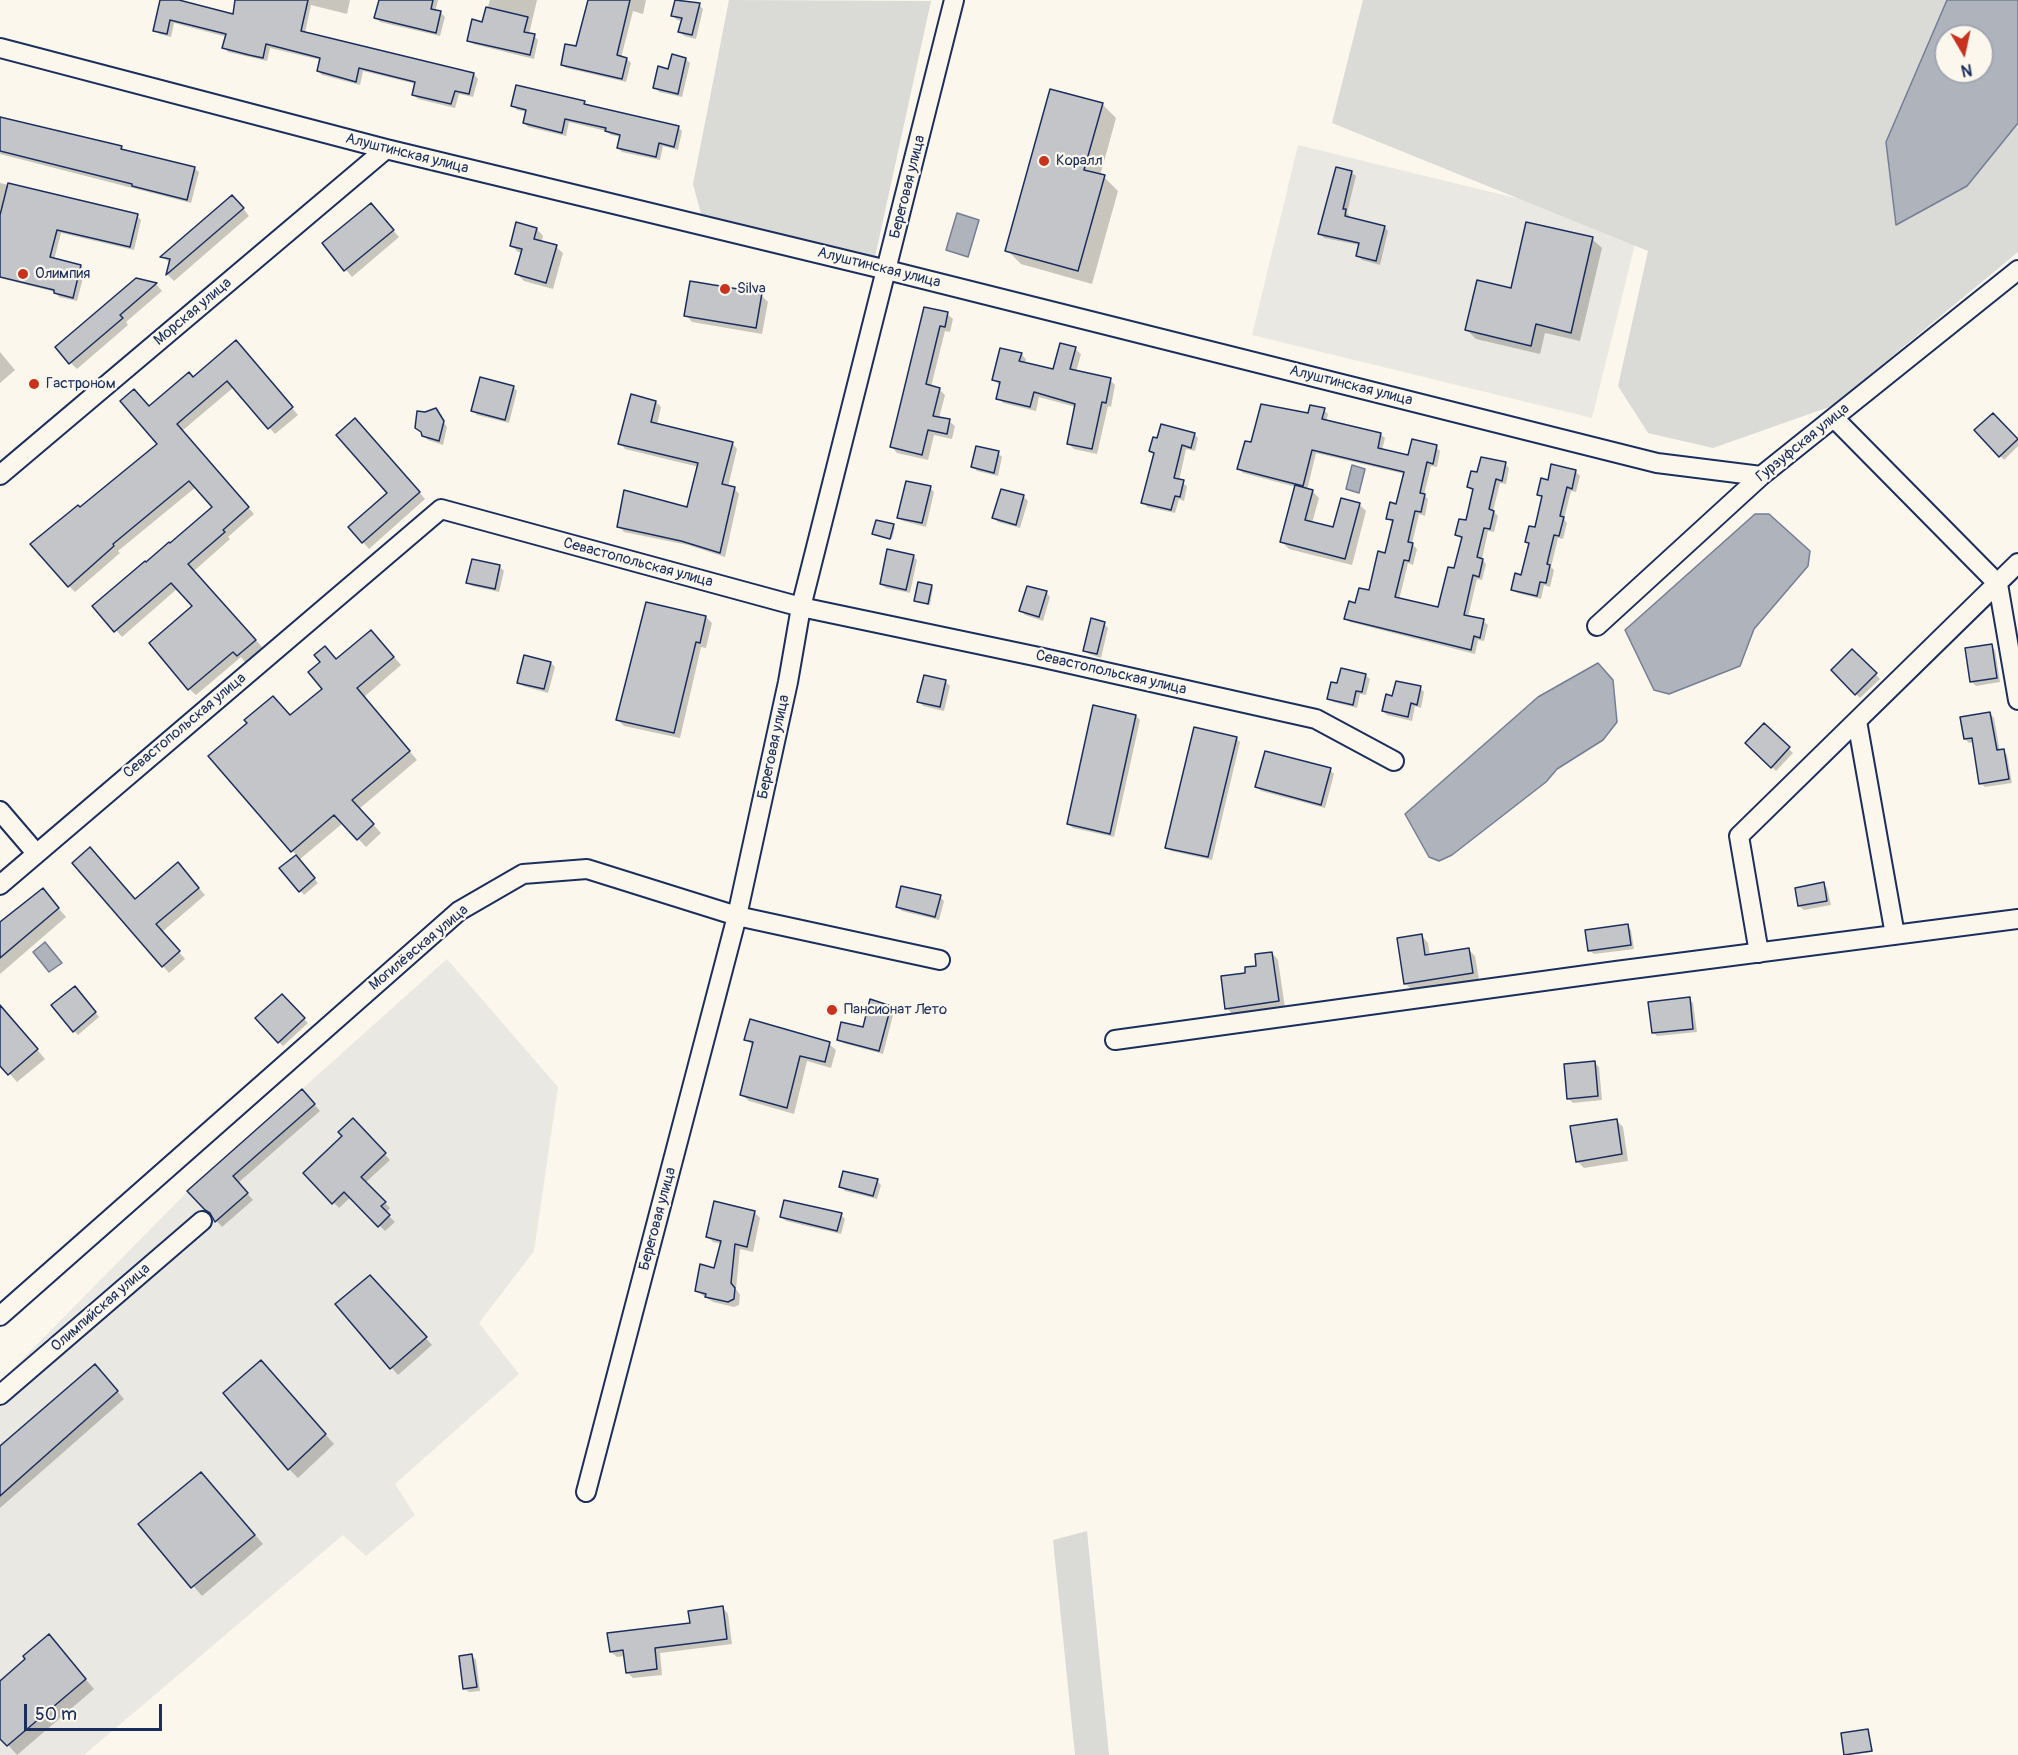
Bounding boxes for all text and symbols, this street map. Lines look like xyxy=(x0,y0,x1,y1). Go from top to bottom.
north arrow xyxy=(1934,24,1994,84)
text: N xyxy=(1960,59,1973,81)
street label: Алуштинская улица xyxy=(344,130,470,178)
street label: Береговая улица xyxy=(886,133,930,241)
place label: Коралл xyxy=(1056,152,1103,170)
marker: Коралл xyxy=(1037,154,1051,168)
street label: Алуштинская улица xyxy=(816,244,942,292)
place label: Олимпия xyxy=(35,265,90,283)
marker: Олимпия xyxy=(16,267,30,281)
street label: Морская улица xyxy=(150,274,236,350)
place label: Silva xyxy=(737,280,766,298)
marker: Silva xyxy=(718,282,732,296)
street label: Алуштинская улица xyxy=(1288,362,1414,410)
place label: Гастроном xyxy=(46,375,116,393)
marker: Гастроном xyxy=(27,377,41,391)
street label: Гурзуфская улица xyxy=(1753,400,1853,486)
street label: Севастопольская улица xyxy=(561,534,715,592)
street label: Севастопольская улица xyxy=(1034,647,1188,699)
street label: Севастопольская улица xyxy=(120,669,250,783)
street label: Береговая улица xyxy=(754,693,794,801)
street label: Могилёвская улица xyxy=(366,901,472,995)
place label: Пансионат Лето xyxy=(844,1001,947,1019)
marker: Пансионат Лето xyxy=(825,1003,839,1017)
street label: Береговая улица xyxy=(636,1165,680,1273)
street label: Олимпийская улица xyxy=(48,1260,154,1356)
scale bar xyxy=(27,1692,165,1730)
text: 50 m xyxy=(35,1703,77,1726)

